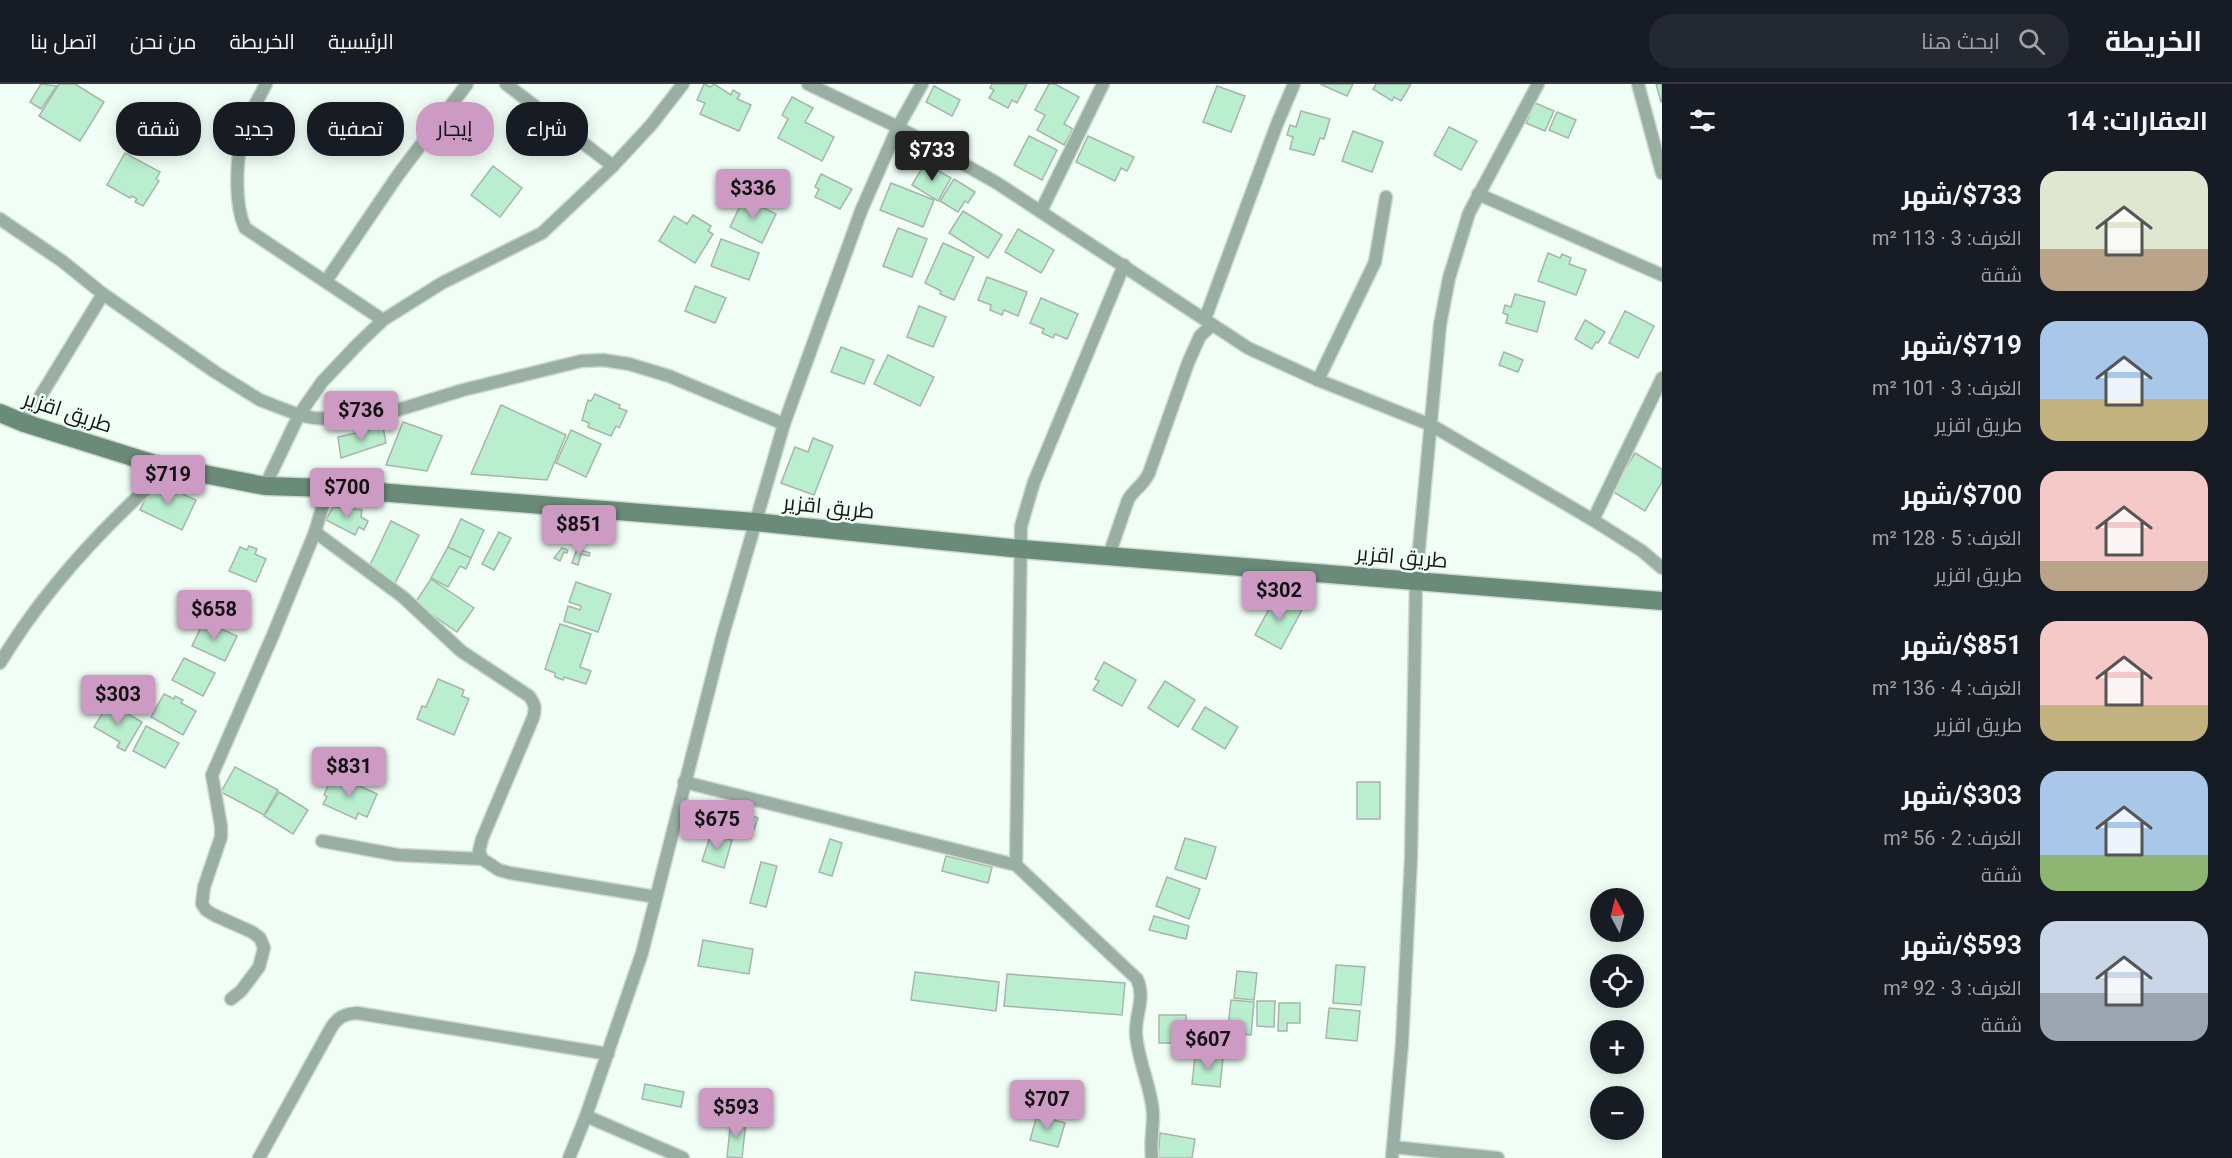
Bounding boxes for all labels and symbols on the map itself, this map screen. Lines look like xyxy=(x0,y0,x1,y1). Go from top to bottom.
pin: $733 xyxy=(896,131,968,182)
pin: $336 xyxy=(717,169,789,220)
street label: طريق اقزير xyxy=(20,386,115,438)
pin: $736 xyxy=(325,391,397,442)
pin: $719 xyxy=(132,455,204,506)
pin: $700 xyxy=(311,468,383,519)
street label: طريق اقزير xyxy=(781,490,876,525)
pin: $851 xyxy=(543,505,615,556)
street label: طريق اقزير xyxy=(1354,541,1449,574)
pin: $302 xyxy=(1243,571,1315,622)
pin: $658 xyxy=(178,590,250,641)
pin: $303 xyxy=(82,675,154,726)
pin: $831 xyxy=(313,747,385,798)
pin: $675 xyxy=(681,800,753,851)
north arrow xyxy=(1590,888,1644,942)
pin: $607 xyxy=(1172,1020,1244,1071)
pin: $707 xyxy=(1011,1080,1083,1131)
pin: $593 xyxy=(700,1088,772,1139)

